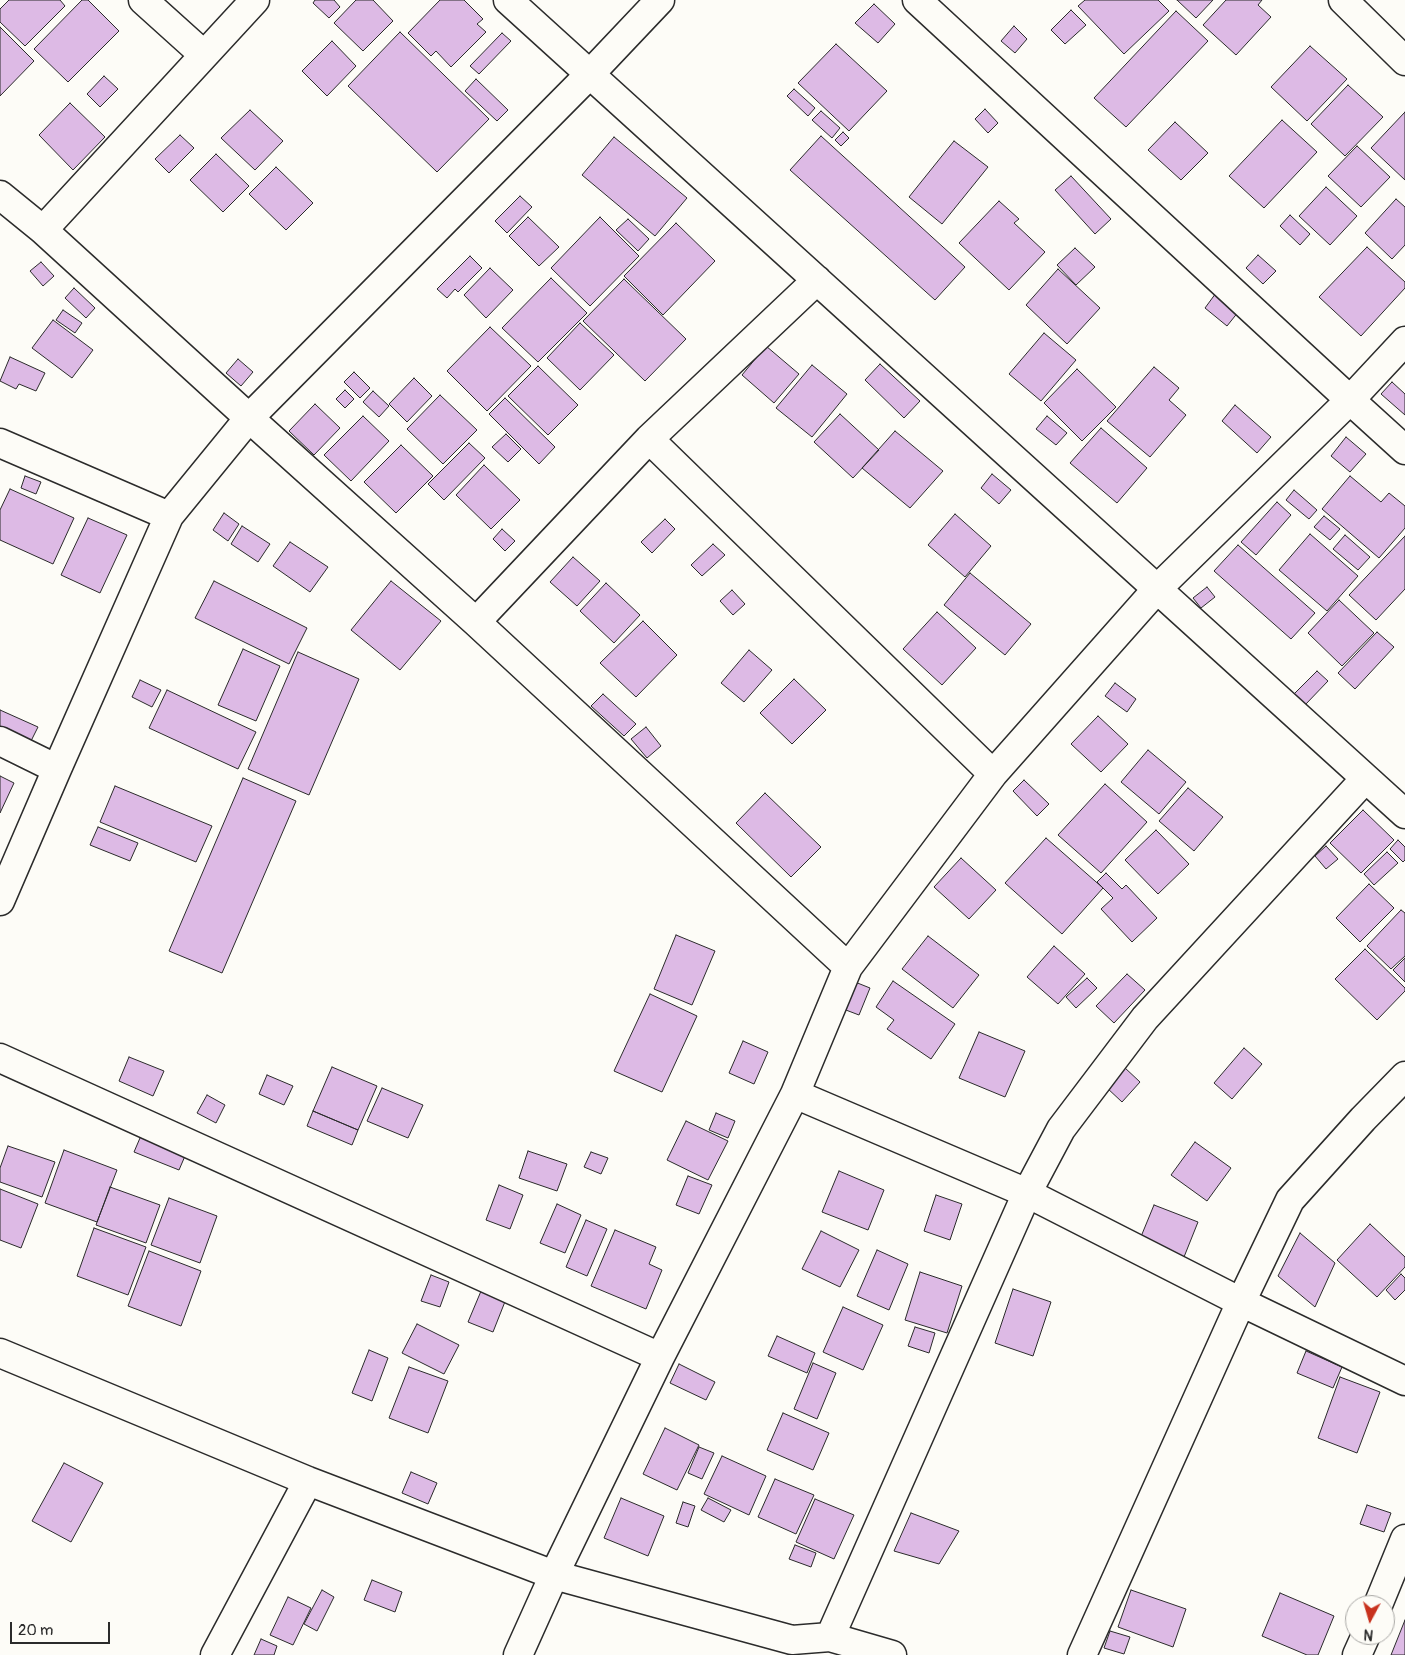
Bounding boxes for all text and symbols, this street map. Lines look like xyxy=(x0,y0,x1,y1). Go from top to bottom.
north arrow xyxy=(1345,1595,1395,1645)
scale bar xyxy=(12,1612,112,1644)
text: 20 m xyxy=(18,1621,53,1640)
text: N xyxy=(1363,1625,1374,1643)

